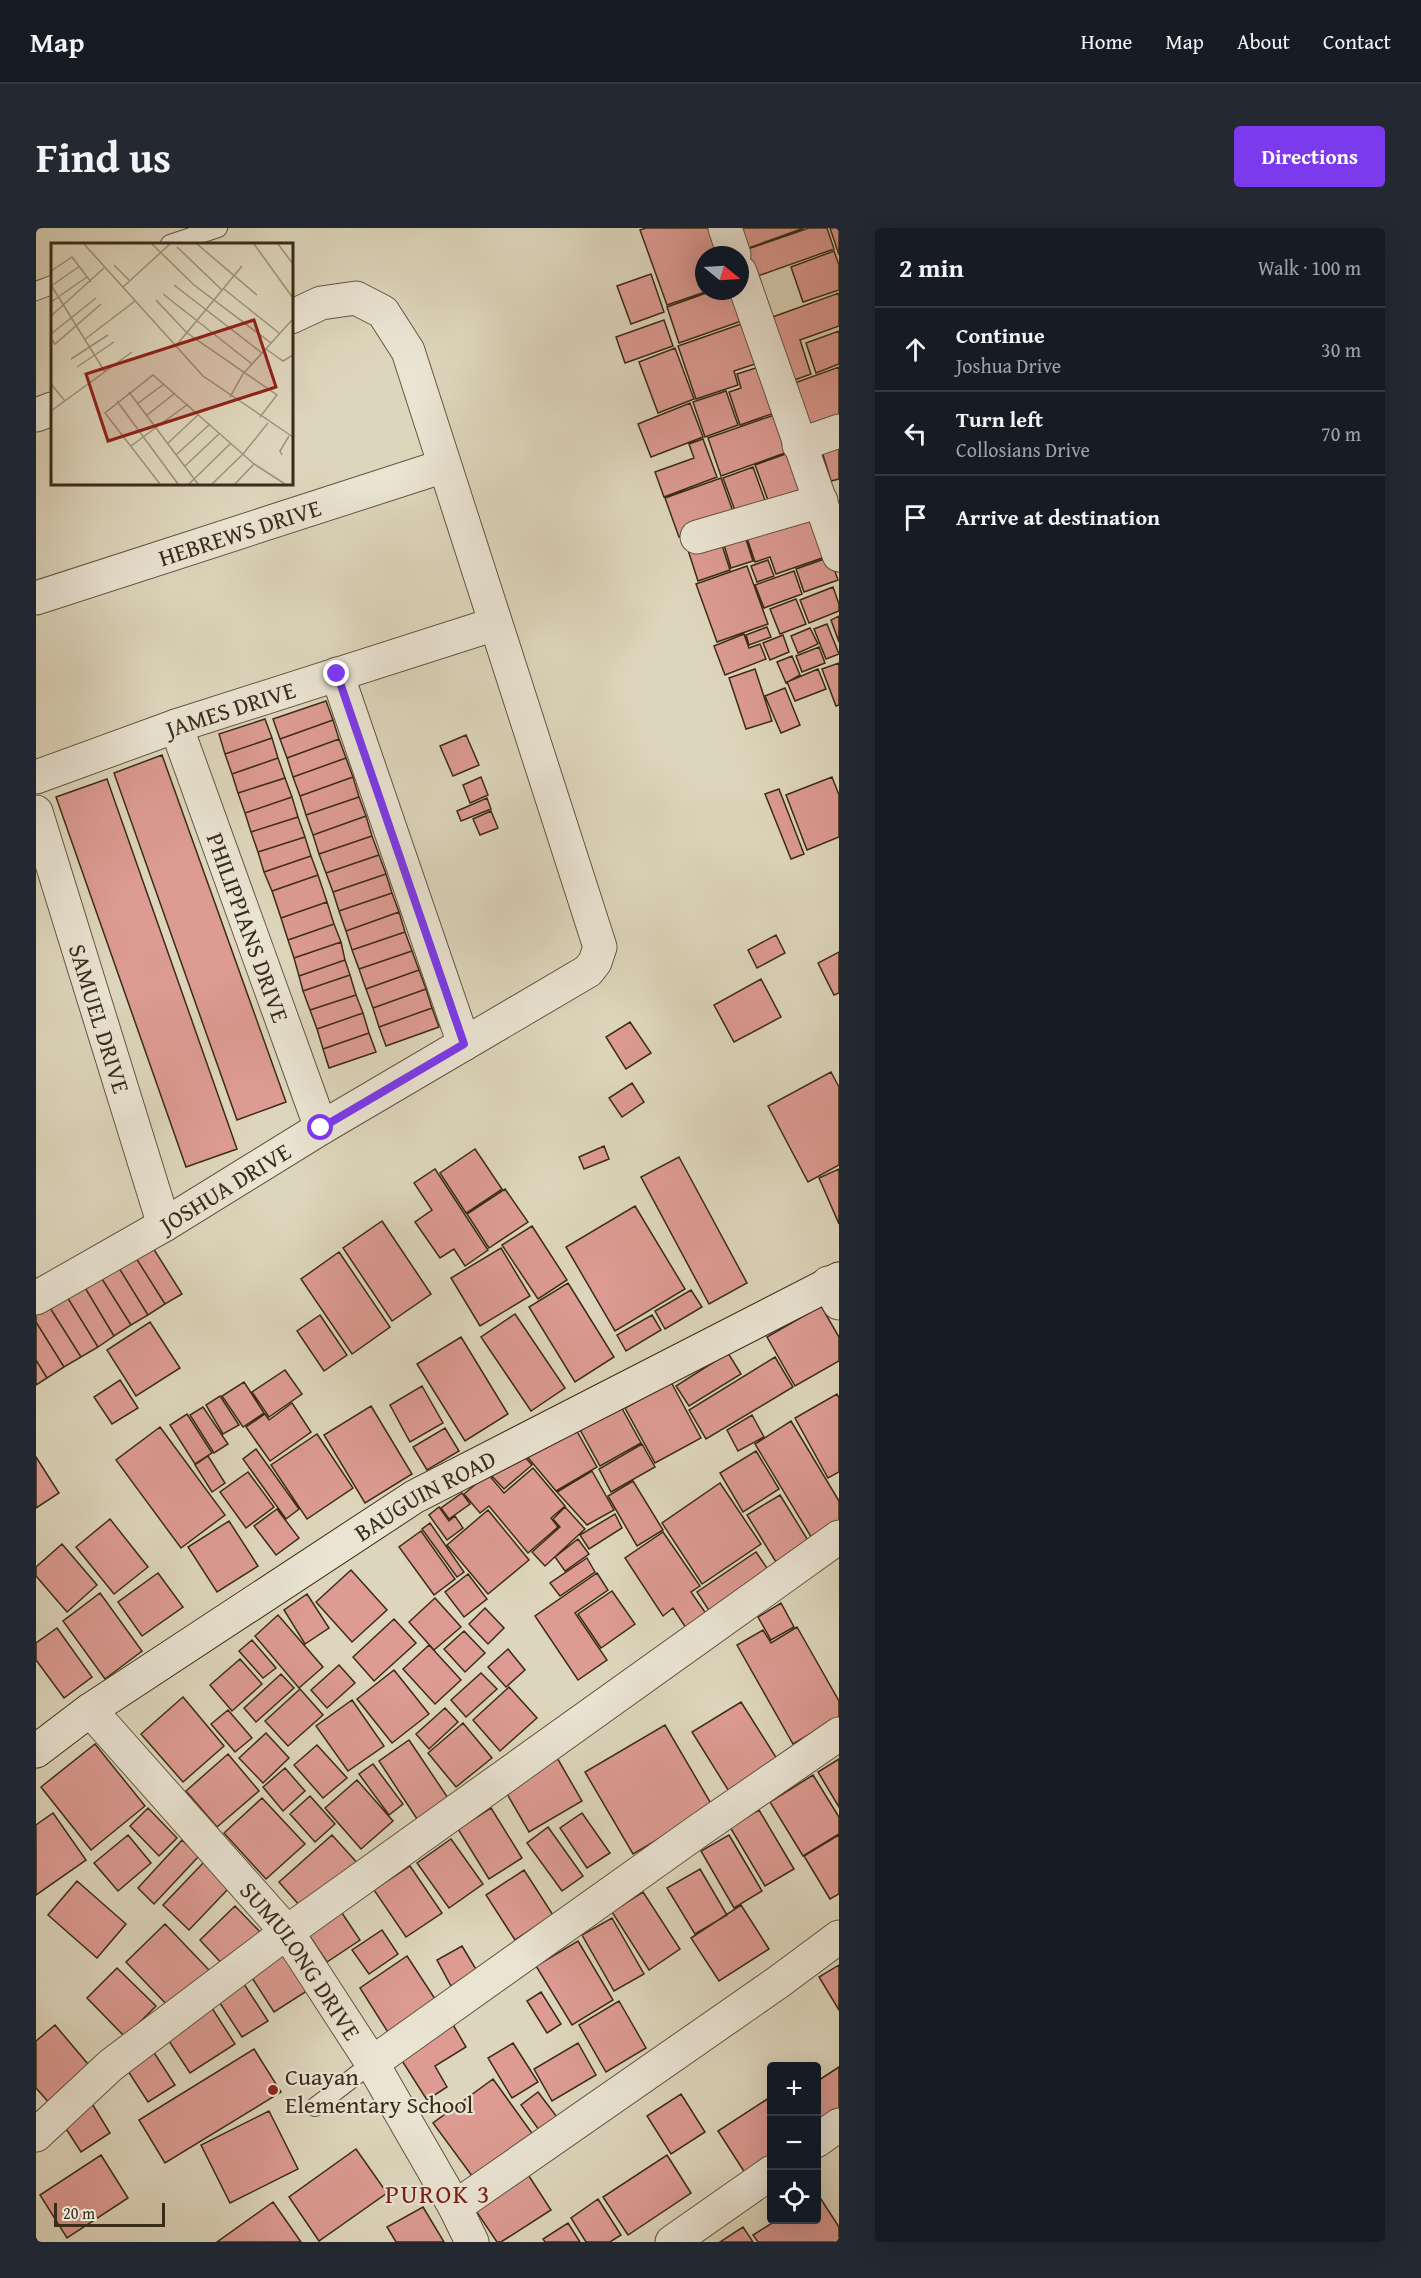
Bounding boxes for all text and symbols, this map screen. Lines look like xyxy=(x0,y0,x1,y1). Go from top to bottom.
text: Map xyxy=(30,21,84,62)
text: Home xyxy=(1081,26,1132,57)
text: Map xyxy=(1165,26,1204,57)
text: About xyxy=(1237,26,1290,57)
text: Contact xyxy=(1323,26,1391,57)
text: Find us xyxy=(36,126,171,187)
button: Directions xyxy=(1234,126,1385,187)
inset map xyxy=(51,243,292,484)
north arrow xyxy=(695,246,749,300)
text: 2 min xyxy=(899,248,964,287)
text: Walk · 100 m xyxy=(1258,253,1361,282)
text: Continue xyxy=(956,319,1045,351)
icon: ahead xyxy=(899,333,932,366)
text: 30 m xyxy=(1321,335,1361,364)
text: Joshua Drive xyxy=(956,351,1061,380)
text: Turn left xyxy=(956,403,1043,435)
icon: left xyxy=(899,417,932,450)
text: 70 m xyxy=(1321,419,1361,448)
text: Collosians Drive xyxy=(956,435,1090,464)
street label: HEBREWS DRIVE xyxy=(154,490,325,575)
icon: arrive xyxy=(899,501,932,534)
text: Arrive at destination xyxy=(956,501,1160,533)
route end xyxy=(323,660,349,686)
street label: JAMES DRIVE xyxy=(158,671,300,747)
street label: PHILIPPIANS DRIVE xyxy=(198,828,299,1027)
street label: SAMUEL DRIVE xyxy=(60,939,140,1097)
route start xyxy=(307,1114,333,1140)
street label: JOSHUA DRIVE xyxy=(150,1134,297,1243)
street label: BAUGUIN ROAD xyxy=(347,1441,502,1549)
street label: SUMULONG DRIVE xyxy=(232,1873,370,2047)
place label: Cuayan Elementary School xyxy=(285,2059,473,2122)
map controls xyxy=(767,2062,821,2224)
button: + xyxy=(767,2062,821,2116)
marker: Cuayan Elementary School xyxy=(266,2083,280,2097)
button: − xyxy=(767,2116,821,2170)
button: locate xyxy=(767,2170,821,2224)
district label: PUROK 3 xyxy=(385,2174,491,2213)
scale bar xyxy=(54,2200,165,2228)
text: 20 m xyxy=(63,2201,95,2225)

